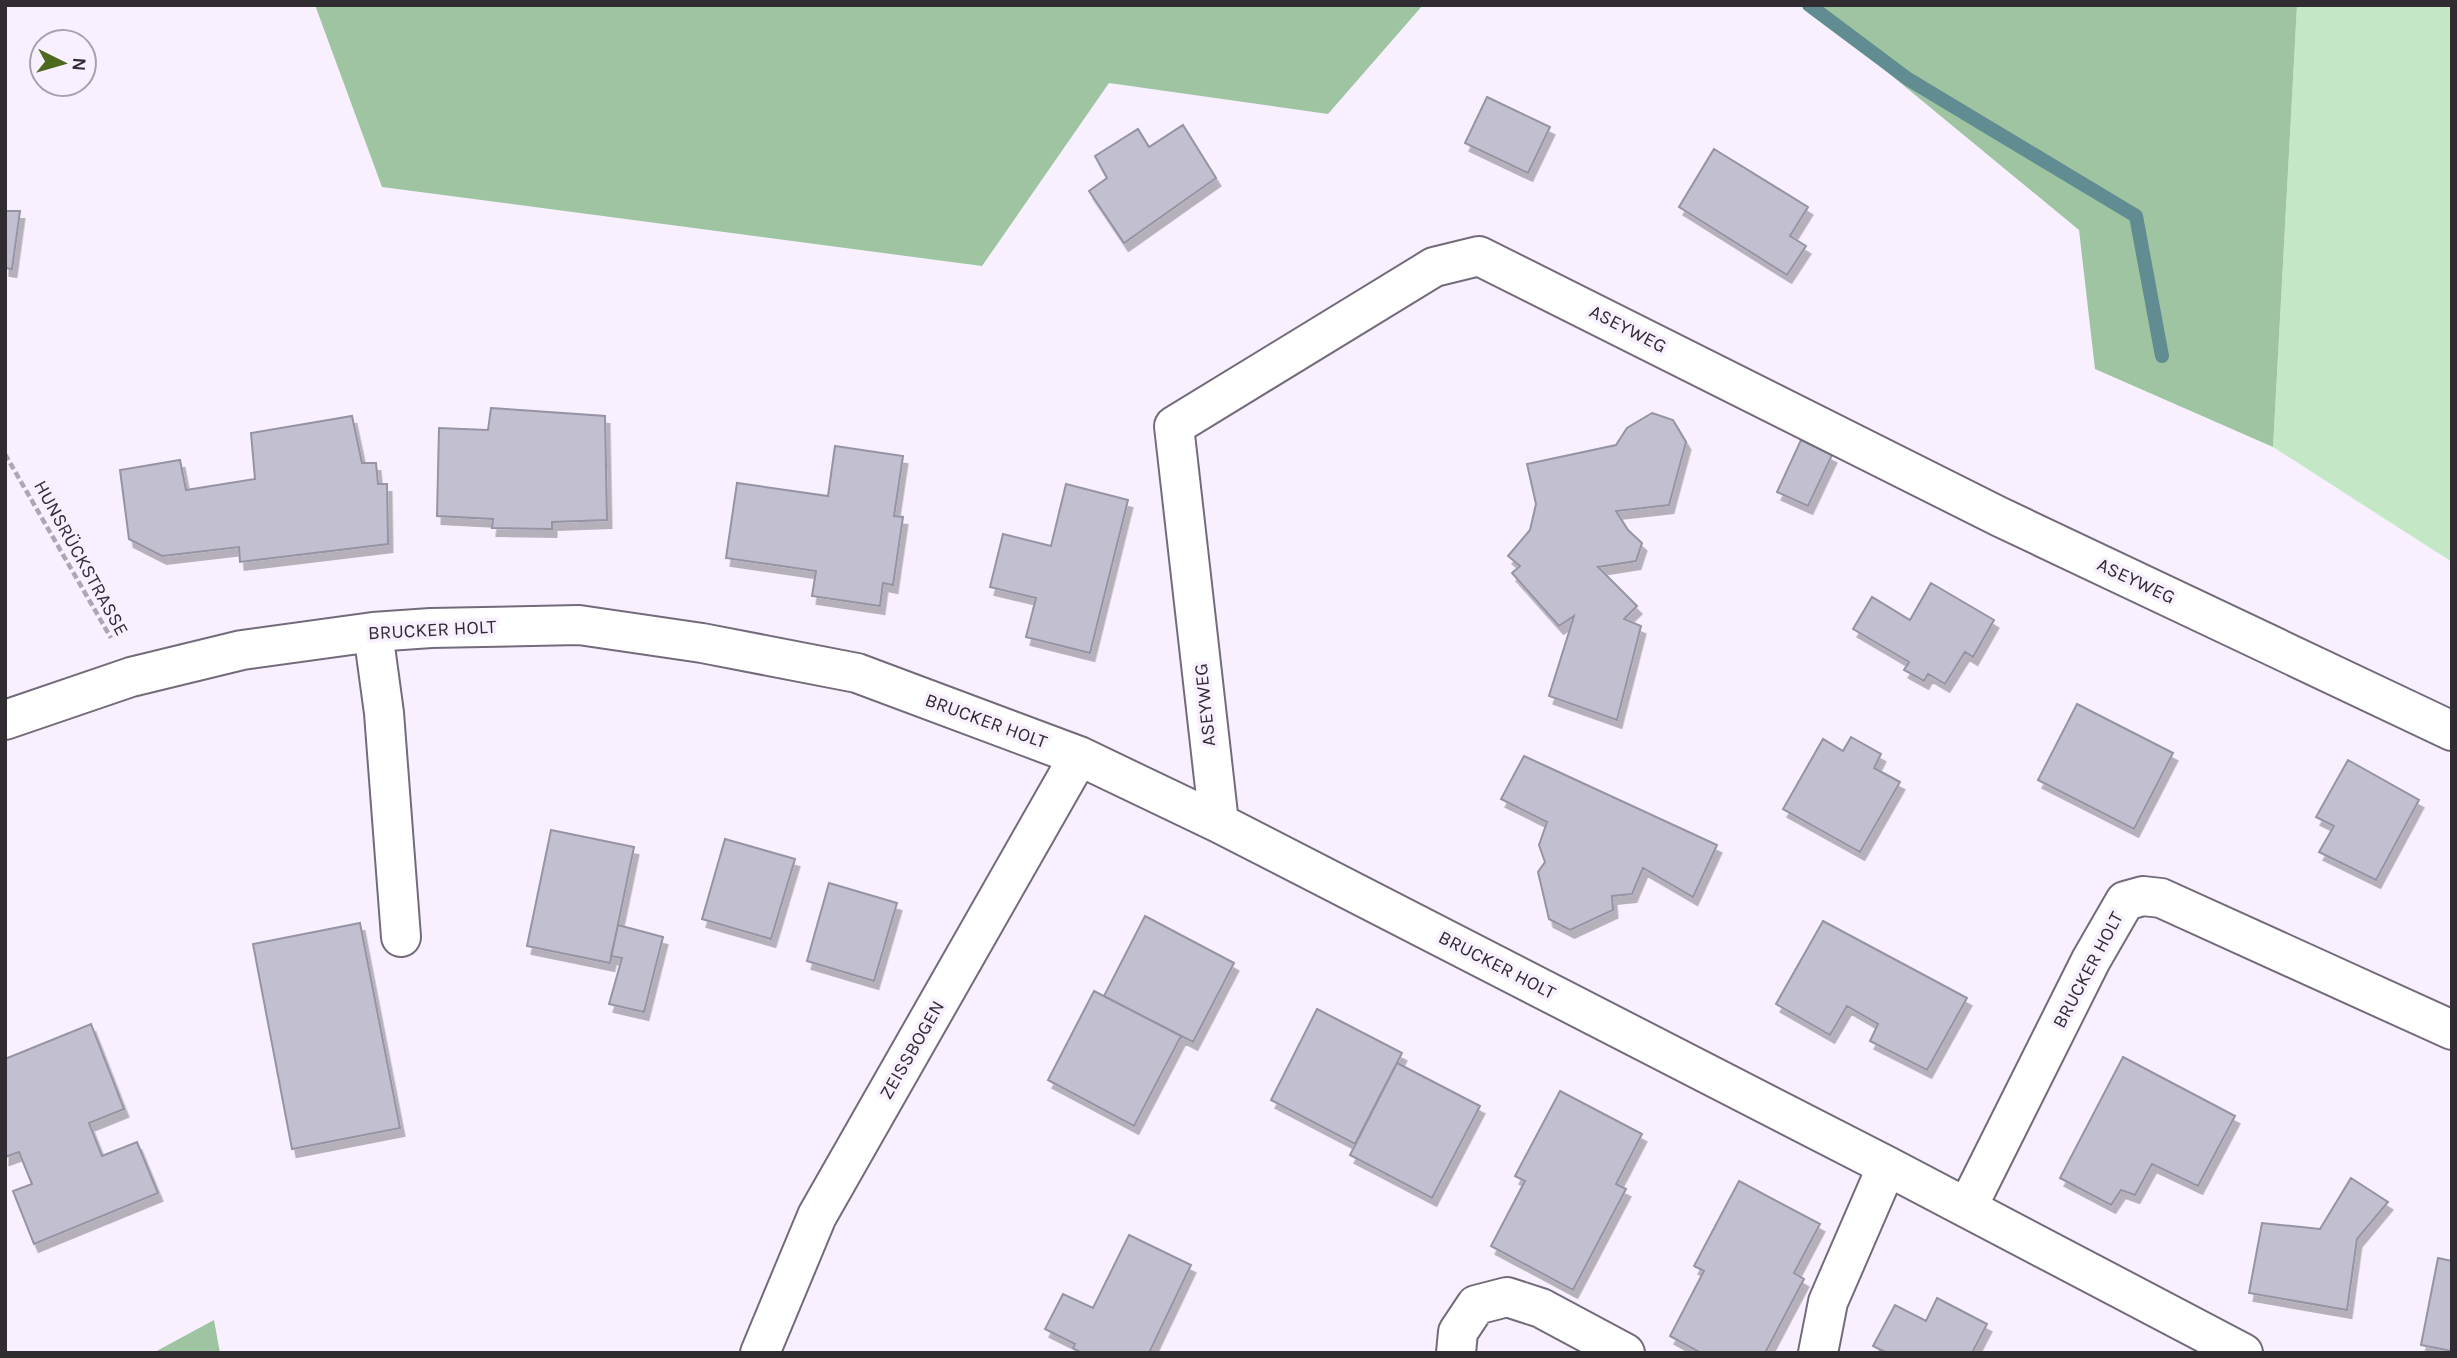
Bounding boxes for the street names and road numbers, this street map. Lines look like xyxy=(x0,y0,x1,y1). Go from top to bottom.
street label: ASEYWEG xyxy=(1586,300,1670,358)
street label: HUNSRÜCKSTRASSE xyxy=(29,477,133,639)
street label: ASEYWEG xyxy=(2094,553,2178,609)
street label: BRUCKER HOLT xyxy=(367,616,497,644)
street label: ASEYWEG xyxy=(1190,662,1220,748)
street label: BRUCKER HOLT xyxy=(922,689,1051,753)
street label: BRUCKER HOLT xyxy=(2048,908,2128,1032)
street label: BRUCKER HOLT xyxy=(1435,926,1560,1004)
street label: ZEISSBOGEN xyxy=(875,997,949,1103)

